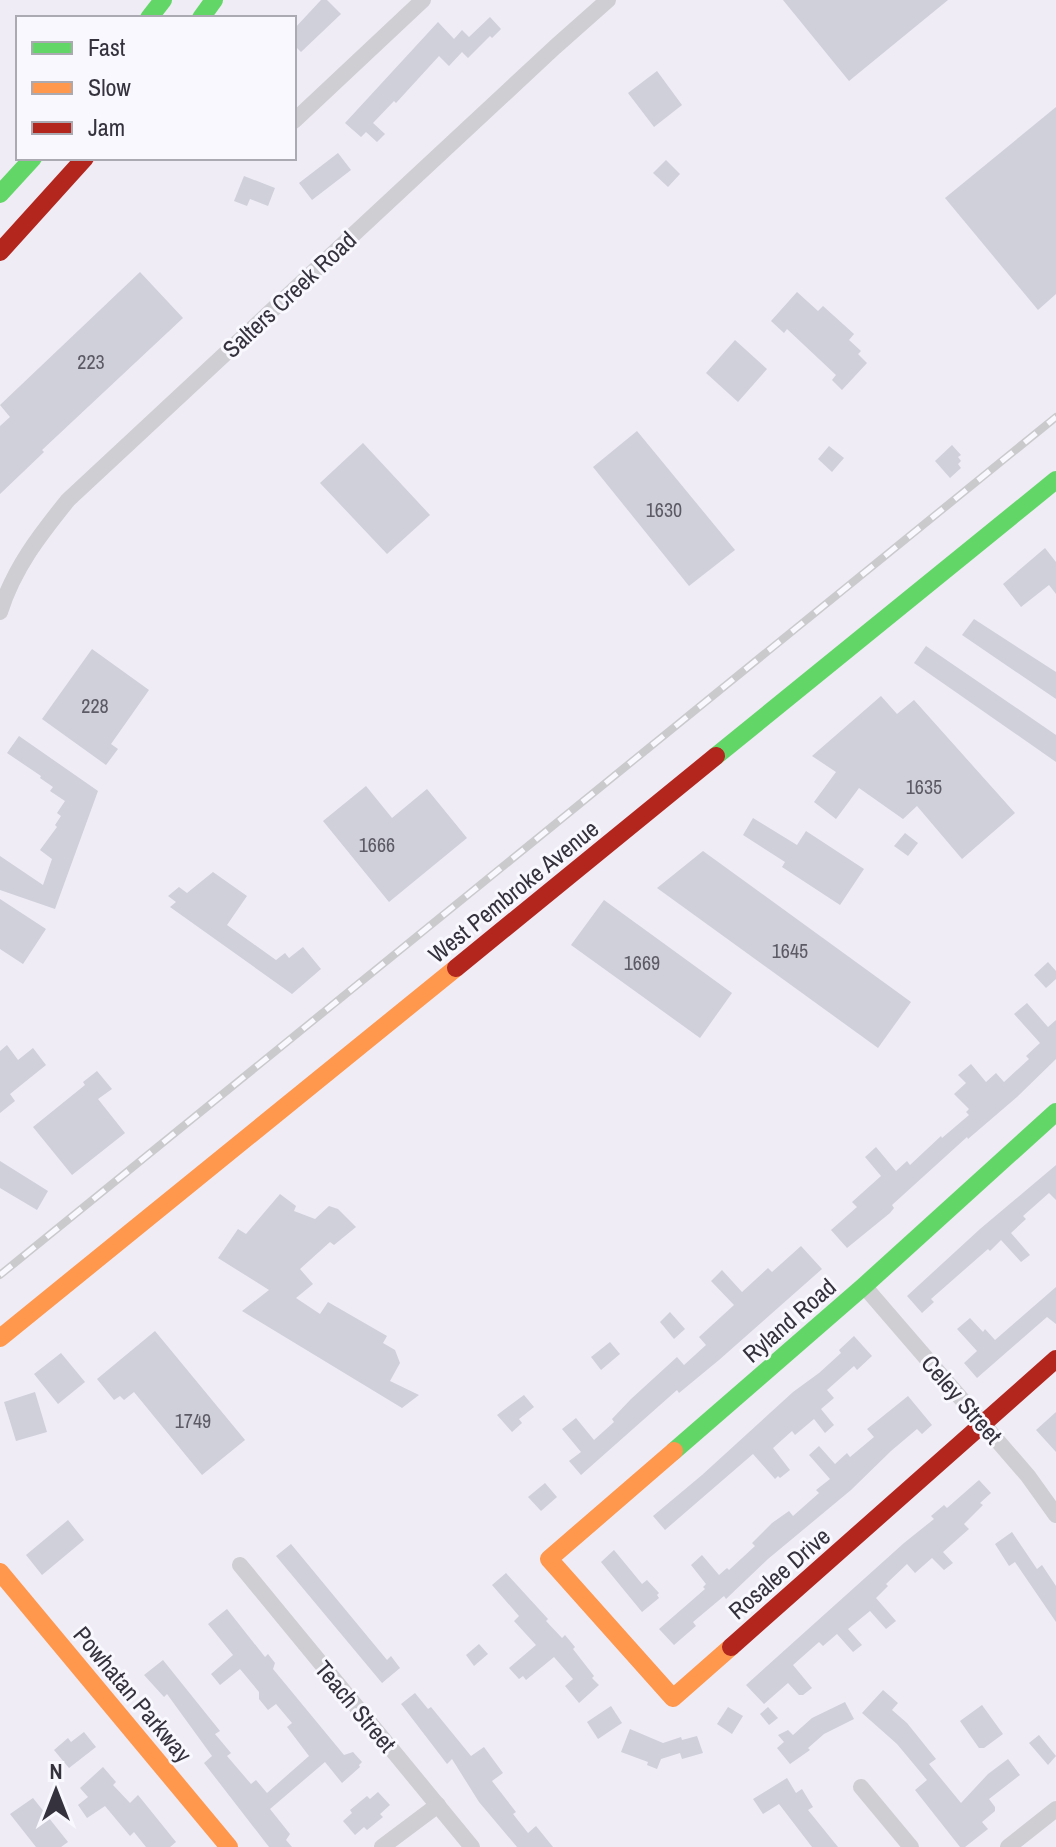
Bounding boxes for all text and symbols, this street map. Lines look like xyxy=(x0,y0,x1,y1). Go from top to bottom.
legend xyxy=(16,16,296,160)
text: Fast xyxy=(88,31,126,63)
text: Slow xyxy=(88,71,131,103)
text: Jam xyxy=(88,111,125,143)
street label: Salters Creek Road xyxy=(215,224,363,364)
house number: 223 xyxy=(77,348,105,375)
house number: 1630 xyxy=(646,496,682,523)
house number: 228 xyxy=(81,692,109,719)
house number: 1635 xyxy=(906,773,942,800)
street label: West Pembroke Avenue xyxy=(421,812,605,970)
house number: 1666 xyxy=(359,831,395,858)
house number: 1645 xyxy=(772,937,808,964)
house number: 1669 xyxy=(624,949,660,976)
street label: Ryland Road xyxy=(736,1271,842,1369)
street label: Celey Street xyxy=(914,1348,1010,1451)
house number: 1749 xyxy=(175,1407,211,1434)
street label: Rosalee Drive xyxy=(721,1520,837,1626)
street label: Powhatan Parkway xyxy=(67,1619,199,1769)
street label: Teach Street xyxy=(308,1653,404,1759)
north arrow xyxy=(16,1751,96,1831)
text: N xyxy=(49,1756,63,1786)

